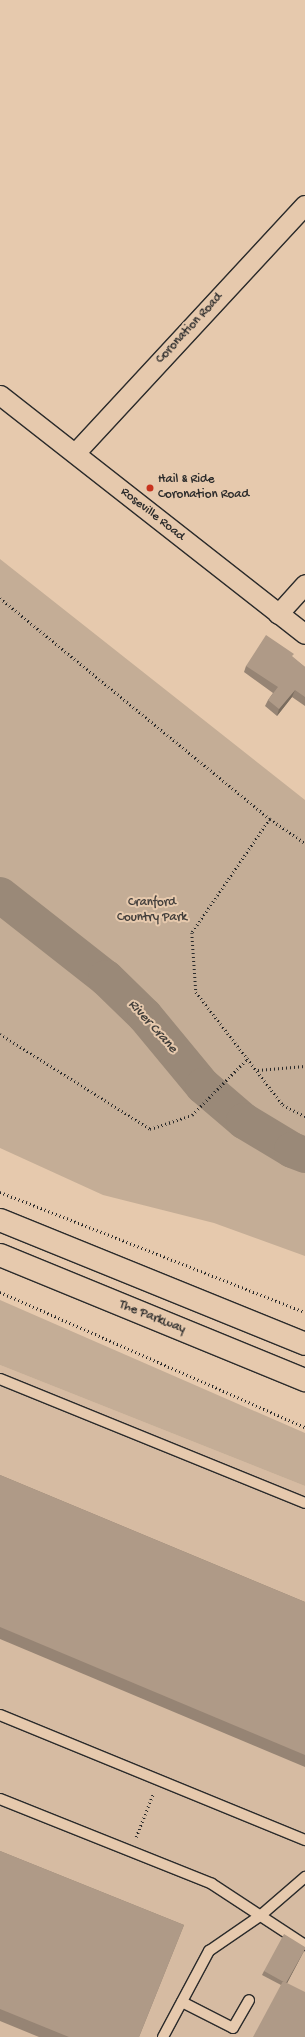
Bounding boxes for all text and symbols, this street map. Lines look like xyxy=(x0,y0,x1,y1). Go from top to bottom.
street label: Coronation Road xyxy=(153,290,227,368)
place label: Hail & Ride Coronation Road xyxy=(158,473,249,504)
marker: Hail & Ride Coronation Road xyxy=(145,483,155,493)
street label: Roseville Road xyxy=(117,485,187,545)
park label: Cranford Country Park xyxy=(117,896,187,927)
water label: River Crane xyxy=(124,997,180,1057)
street label: The Parkway xyxy=(117,1298,187,1338)

